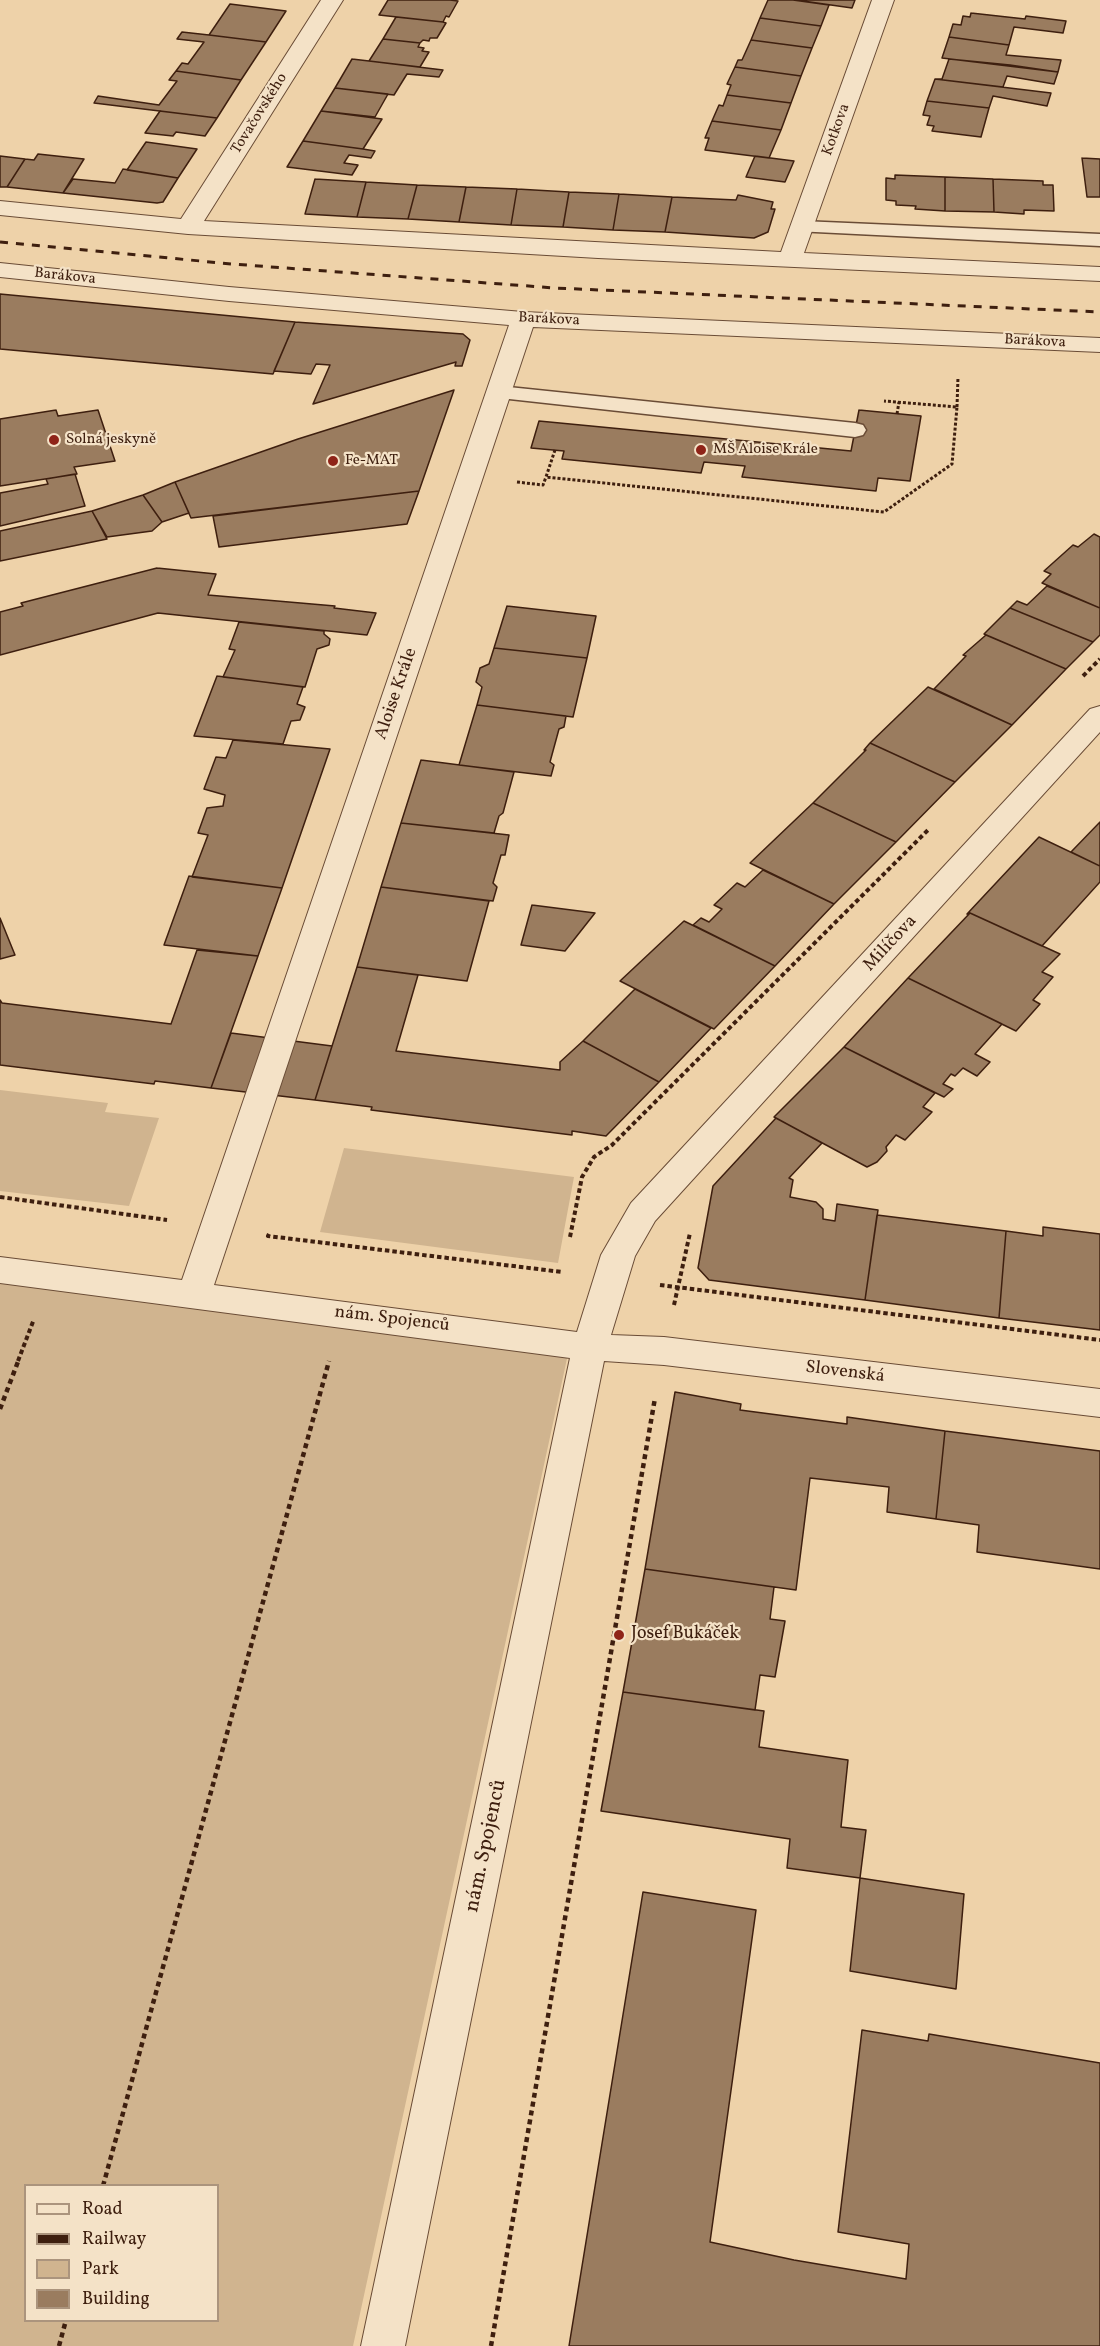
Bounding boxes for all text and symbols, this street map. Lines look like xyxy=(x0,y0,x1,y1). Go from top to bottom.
street label: Tovačovského xyxy=(228,70,292,158)
street label: Kotkova xyxy=(819,102,855,158)
street label: Barákova xyxy=(33,265,97,289)
street label: Barákova xyxy=(518,309,580,331)
street label: Barákova xyxy=(1004,331,1066,353)
place label: Solná jeskyně xyxy=(66,431,156,449)
marker: Solná jeskyně xyxy=(47,433,61,447)
place label: MŠ Aloise Krále xyxy=(713,441,818,459)
marker: MŠ Aloise Krále xyxy=(694,443,708,457)
place label: Fe-MAT xyxy=(345,452,398,470)
marker: Fe-MAT xyxy=(326,454,340,468)
street label: Aloise Krále xyxy=(371,645,423,743)
street label: Milíčova xyxy=(860,911,922,977)
street label: nám. Spojenců xyxy=(333,1302,451,1338)
street label: Slovenská xyxy=(804,1357,886,1389)
place label: Josef Bukáček xyxy=(631,1624,739,1646)
marker: Josef Bukáček xyxy=(612,1628,626,1642)
street label: nám. Spojenců xyxy=(461,1777,513,1915)
legend xyxy=(24,2184,219,2322)
text: Road xyxy=(82,2197,123,2222)
text: Railway xyxy=(82,2227,146,2252)
text: Park xyxy=(82,2257,119,2282)
text: Building xyxy=(82,2287,150,2312)

